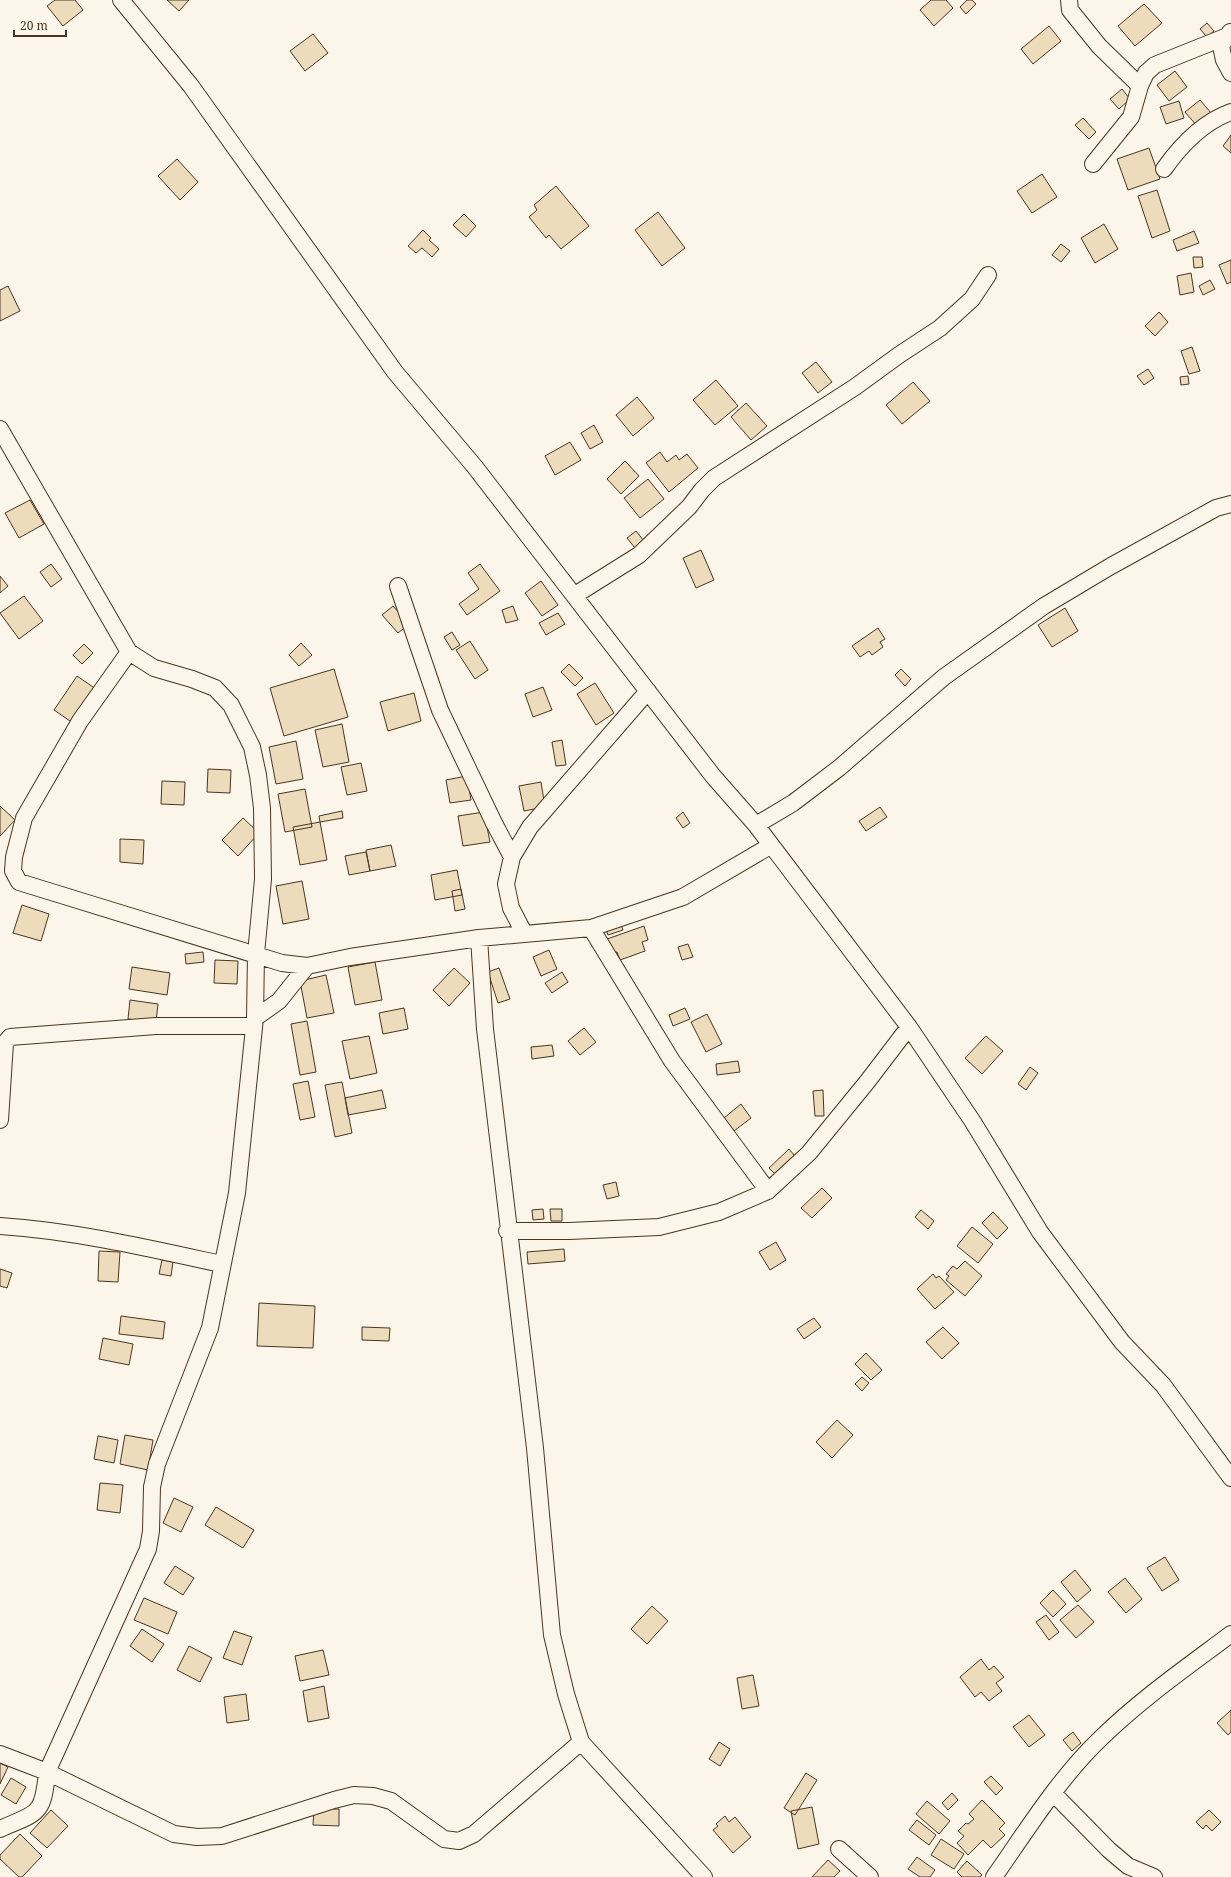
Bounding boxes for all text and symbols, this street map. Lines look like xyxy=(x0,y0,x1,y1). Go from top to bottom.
scale bar xyxy=(14,12,66,38)
text: 20 m xyxy=(20,17,48,34)

